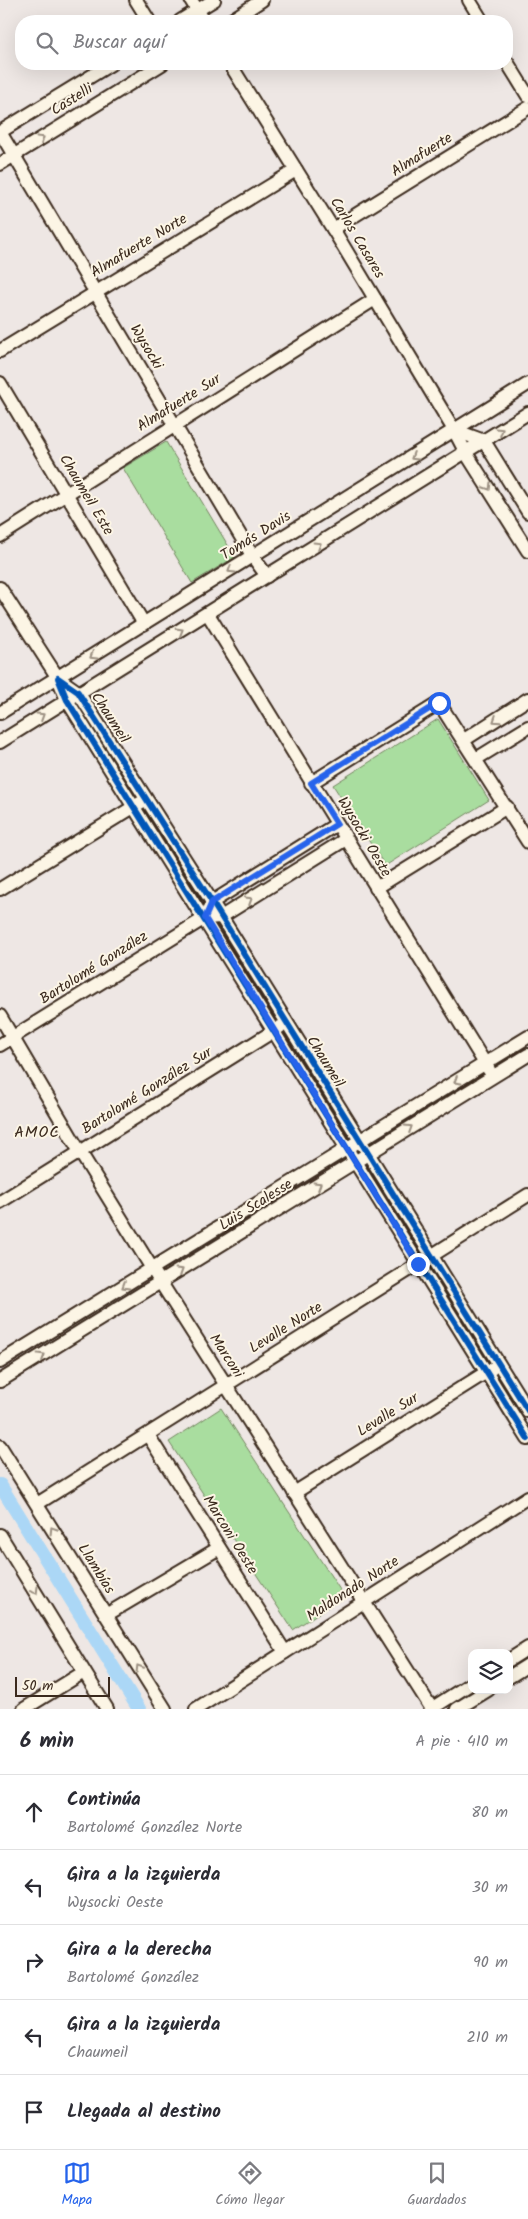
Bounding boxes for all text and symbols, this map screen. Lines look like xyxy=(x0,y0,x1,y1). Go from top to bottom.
search box xyxy=(15,15,513,70)
text: Buscar aquí xyxy=(73,28,165,58)
icon: search xyxy=(33,29,61,57)
street label: Castelli xyxy=(46,77,99,122)
street label: Almafuerte xyxy=(386,126,458,183)
one-way arrow xyxy=(36,135,45,145)
street label: Carlos Casares xyxy=(323,193,391,284)
street label: Almafuerte Norte xyxy=(86,207,192,284)
street label: Wysocki xyxy=(123,320,170,376)
street label: Almafuerte Sur xyxy=(132,367,227,438)
one-way arrow xyxy=(494,428,504,437)
street label: Chaumeil Este xyxy=(52,450,120,540)
one-way arrow xyxy=(410,451,419,460)
one-way arrow xyxy=(481,482,491,491)
street label: Tomás Davis xyxy=(216,505,296,567)
one-way arrow xyxy=(312,541,321,551)
one-way arrow xyxy=(227,564,236,574)
one-way arrow xyxy=(174,627,183,637)
one-way arrow xyxy=(89,650,98,659)
street label: Chaumeil xyxy=(84,687,136,749)
route start xyxy=(428,692,451,715)
one-way arrow xyxy=(36,713,45,722)
one-way arrow xyxy=(492,714,502,723)
street label: Wysocki Oeste xyxy=(331,792,398,882)
one-way arrow xyxy=(243,896,252,906)
street label: Bartolomé González xyxy=(35,925,153,1011)
street label: Chaumeil xyxy=(300,1031,351,1093)
street label: Bartolomé González Sur xyxy=(77,1041,218,1141)
one-way arrow xyxy=(453,1075,462,1085)
district label: AMOC xyxy=(14,1120,60,1145)
one-way arrow xyxy=(404,1125,413,1135)
street label: Luis Scalesse xyxy=(214,1173,298,1237)
one-way arrow xyxy=(313,1182,322,1192)
route end xyxy=(407,1253,430,1276)
one-way arrow xyxy=(175,1268,184,1277)
one-way arrow xyxy=(121,1279,130,1289)
street label: Levalle Norte xyxy=(244,1296,328,1360)
street label: Marconi xyxy=(203,1329,250,1384)
one-way arrow xyxy=(36,1352,45,1362)
street label: Levalle Sur xyxy=(353,1386,424,1443)
street label: Marconi Oeste xyxy=(196,1491,264,1580)
one-way arrow xyxy=(50,1527,59,1536)
street label: Llambías xyxy=(71,1539,121,1599)
street label: Maldonado Norte xyxy=(302,1550,404,1628)
one-way arrow xyxy=(28,1586,38,1595)
map controls xyxy=(468,1649,513,1694)
button: layers xyxy=(468,1649,513,1694)
one-way arrow xyxy=(136,1664,146,1673)
scale bar xyxy=(15,1674,110,1697)
text: 50 m xyxy=(22,1675,53,1697)
text: 6 min xyxy=(20,1725,74,1758)
text: A pie · 410 m xyxy=(416,1729,508,1754)
text: Continúa xyxy=(67,1785,141,1815)
icon: ahead xyxy=(20,1798,48,1826)
text: 80 m xyxy=(471,1800,508,1825)
text: Bartolomé González Norte xyxy=(67,1815,242,1840)
text: Gira a la izquierda xyxy=(67,1860,220,1890)
icon: left xyxy=(20,1873,48,1901)
text: 30 m xyxy=(472,1875,508,1900)
text: Wysocki Oeste xyxy=(67,1890,163,1915)
text: Gira a la derecha xyxy=(67,1935,212,1965)
icon: right xyxy=(20,1948,48,1976)
text: 90 m xyxy=(473,1950,508,1975)
text: Bartolomé González xyxy=(67,1965,199,1990)
text: Gira a la izquierda xyxy=(67,2010,220,2040)
icon: left xyxy=(20,2023,48,2051)
text: 210 m xyxy=(467,2025,508,2050)
text: Chaumeil xyxy=(67,2040,128,2065)
text: Llegada al destino xyxy=(67,2097,221,2127)
icon: arrive xyxy=(20,2098,48,2126)
tab: Mapa xyxy=(61,2159,92,2211)
tab: Cómo llegar xyxy=(215,2159,284,2211)
tab: Guardados xyxy=(407,2159,467,2211)

